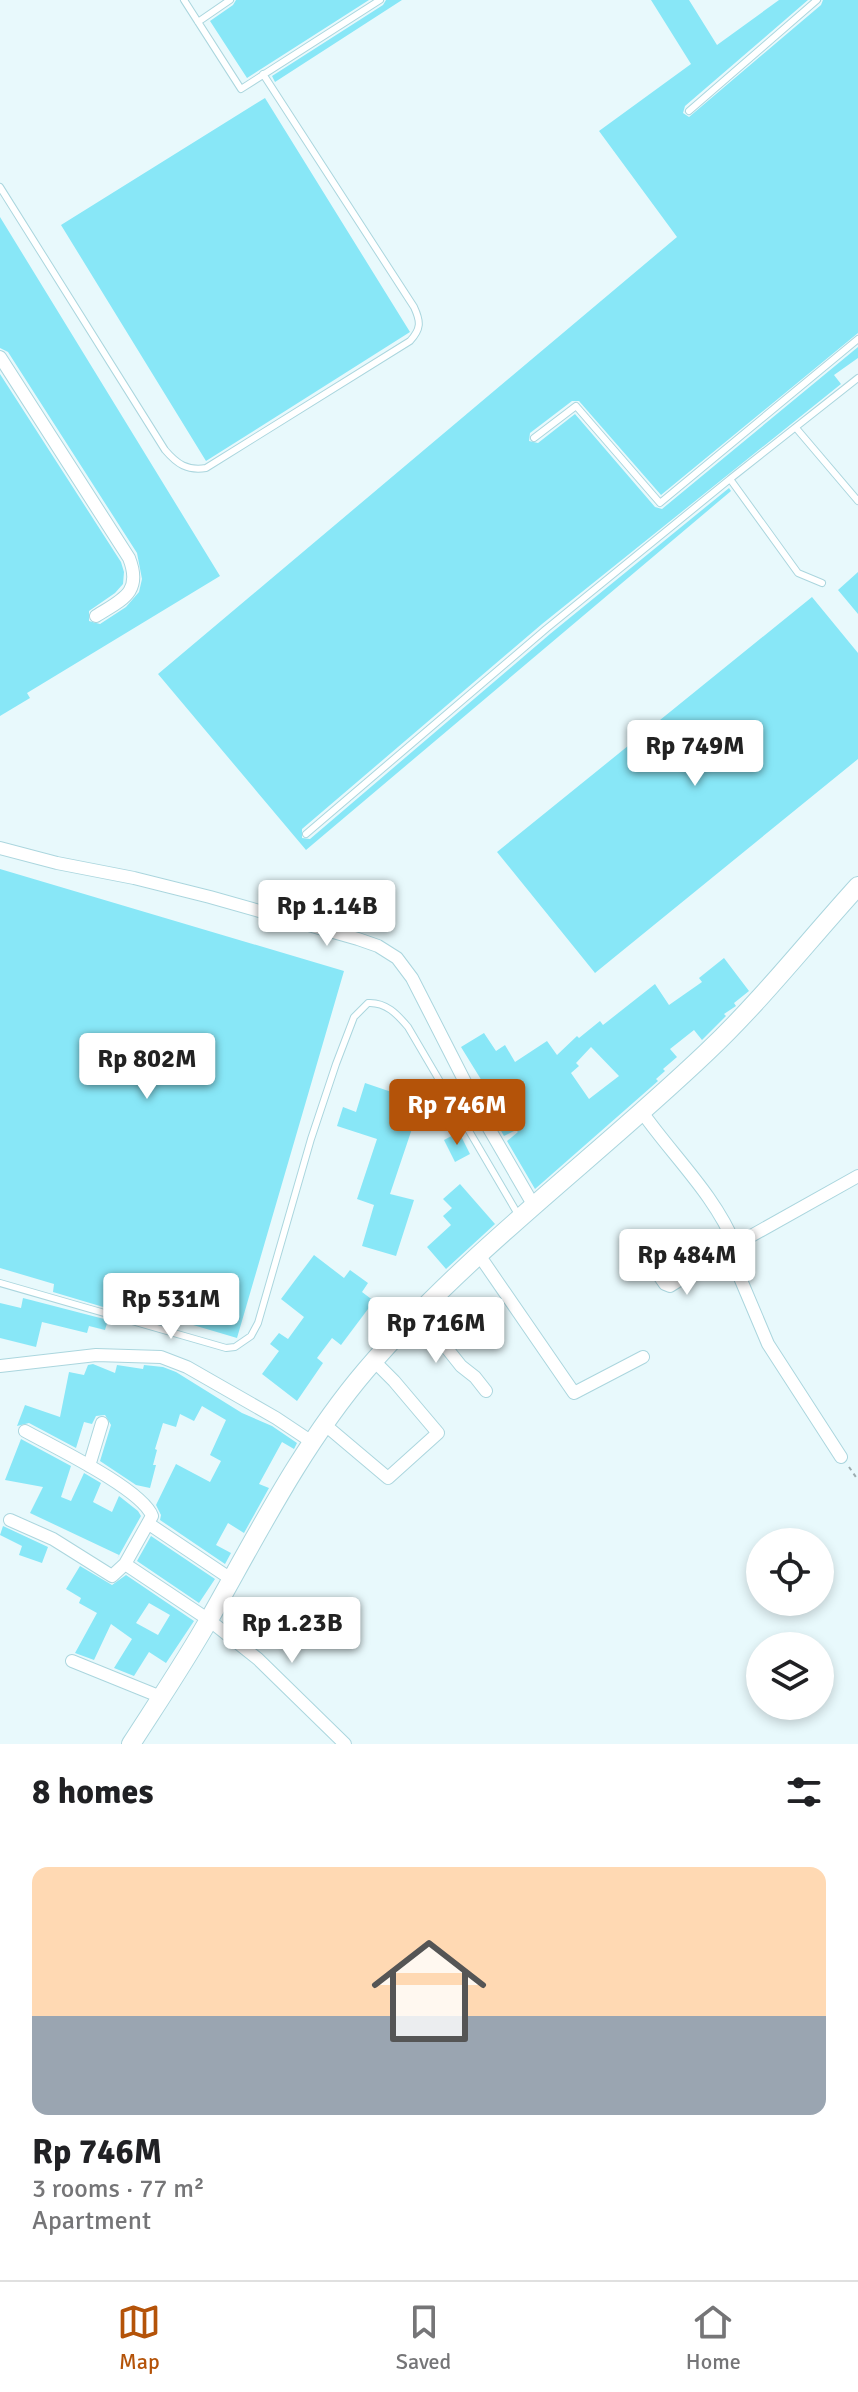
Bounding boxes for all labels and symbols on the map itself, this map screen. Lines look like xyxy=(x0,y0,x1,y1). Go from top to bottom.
pin: Rp 749M xyxy=(621,720,769,788)
pin: Rp 1.14B xyxy=(244,880,410,948)
pin: Rp 802M xyxy=(73,1033,221,1101)
pin: Rp 746M xyxy=(383,1079,531,1147)
pin: Rp 484M xyxy=(613,1229,761,1297)
pin: Rp 531M xyxy=(97,1273,245,1341)
pin: Rp 716M xyxy=(362,1297,510,1365)
pin: Rp 1.23B xyxy=(209,1597,375,1665)

